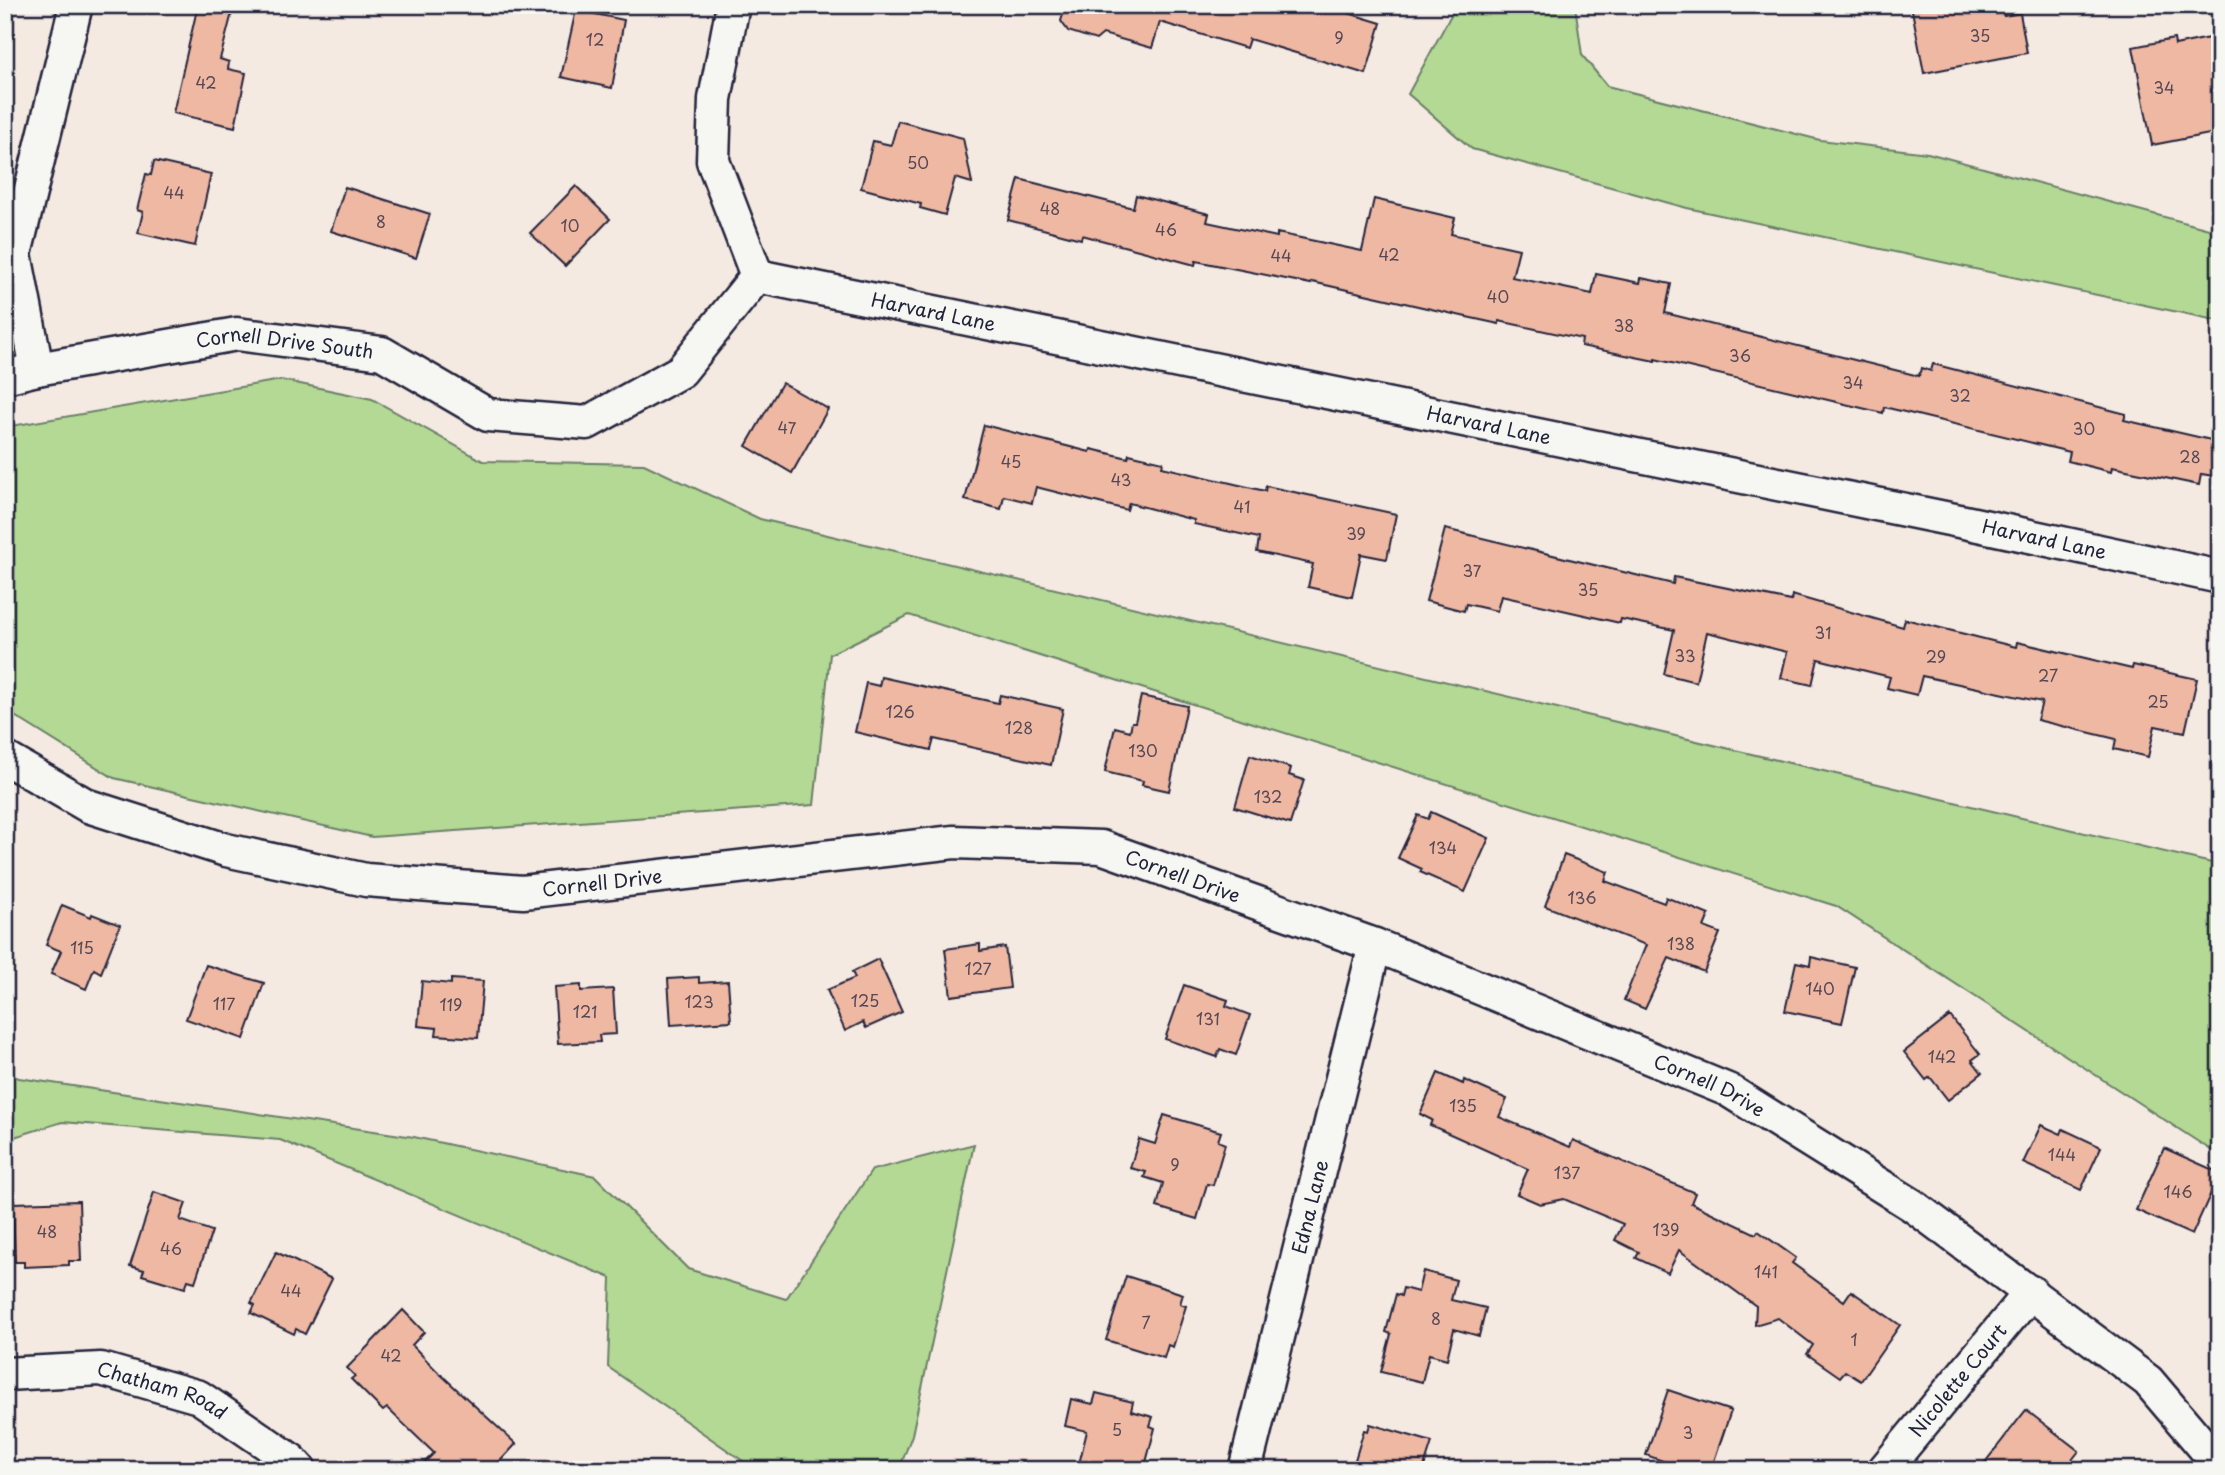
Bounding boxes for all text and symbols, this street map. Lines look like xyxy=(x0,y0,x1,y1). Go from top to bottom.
house number: 35 xyxy=(1970,23,1990,47)
house number: 9 xyxy=(1334,25,1344,49)
house number: 12 xyxy=(586,27,604,51)
house number: 42 xyxy=(195,70,217,94)
house number: 34 xyxy=(2153,75,2175,99)
house number: 50 xyxy=(907,150,929,174)
house number: 44 xyxy=(163,180,185,204)
house number: 48 xyxy=(1040,196,1060,220)
house number: 8 xyxy=(376,209,386,233)
house number: 10 xyxy=(561,213,579,237)
house number: 46 xyxy=(1155,217,1177,241)
house number: 42 xyxy=(1378,242,1400,266)
house number: 44 xyxy=(1270,243,1292,267)
house number: 40 xyxy=(1487,284,1509,308)
street label: Harvard Lane xyxy=(869,285,998,337)
house number: 38 xyxy=(1614,313,1634,337)
street label: Cornell Drive South xyxy=(194,318,375,365)
house number: 36 xyxy=(1729,343,1751,367)
house number: 34 xyxy=(1842,370,1864,394)
house number: 32 xyxy=(1949,383,1971,407)
street label: Harvard Lane xyxy=(1424,398,1554,451)
house number: 47 xyxy=(778,415,797,439)
house number: 30 xyxy=(2073,416,2095,440)
house number: 28 xyxy=(2179,444,2201,468)
house number: 45 xyxy=(1001,449,1021,473)
house number: 43 xyxy=(1111,467,1131,491)
house number: 41 xyxy=(1234,494,1250,518)
street label: Harvard Lane xyxy=(1980,511,2109,565)
house number: 39 xyxy=(1346,521,1366,545)
house number: 37 xyxy=(1463,558,1482,582)
house number: 35 xyxy=(1578,577,1598,601)
house number: 31 xyxy=(1815,620,1831,644)
house number: 33 xyxy=(1674,643,1696,667)
house number: 29 xyxy=(1926,644,1946,668)
house number: 27 xyxy=(2038,663,2058,687)
house number: 25 xyxy=(2147,689,2169,713)
house number: 126 xyxy=(885,699,915,723)
house number: 128 xyxy=(1005,715,1033,739)
house number: 130 xyxy=(1128,738,1158,762)
house number: 132 xyxy=(1254,784,1282,808)
house number: 134 xyxy=(1429,835,1457,859)
street label: Cornell Drive xyxy=(1122,842,1244,909)
street label: Cornell Drive xyxy=(541,861,663,903)
house number: 136 xyxy=(1567,885,1597,909)
house number: 138 xyxy=(1667,931,1695,955)
house number: 115 xyxy=(70,935,94,959)
house number: 127 xyxy=(964,956,992,980)
house number: 140 xyxy=(1805,976,1835,1000)
house number: 125 xyxy=(851,988,879,1012)
house number: 123 xyxy=(684,989,714,1013)
house number: 117 xyxy=(213,991,235,1015)
house number: 119 xyxy=(440,992,462,1016)
house number: 121 xyxy=(573,999,597,1023)
house number: 131 xyxy=(1196,1006,1220,1030)
house number: 142 xyxy=(1928,1044,1956,1068)
street label: Cornell Drive xyxy=(1650,1046,1771,1123)
house number: 135 xyxy=(1449,1093,1477,1117)
house number: 144 xyxy=(2048,1142,2076,1166)
house number: 9 xyxy=(1170,1152,1180,1176)
street label: Edna Lane xyxy=(1284,1157,1334,1257)
house number: 137 xyxy=(1554,1160,1580,1184)
house number: 146 xyxy=(2163,1179,2193,1203)
house number: 139 xyxy=(1653,1217,1679,1241)
house number: 48 xyxy=(37,1219,57,1243)
house number: 46 xyxy=(160,1236,182,1260)
house number: 141 xyxy=(1754,1259,1778,1283)
house number: 44 xyxy=(280,1278,302,1302)
house number: 8 xyxy=(1431,1306,1441,1330)
house number: 7 xyxy=(1141,1310,1151,1334)
street label: Nicolette Court xyxy=(1902,1317,2013,1443)
house number: 1 xyxy=(1850,1327,1858,1351)
house number: 42 xyxy=(380,1343,402,1367)
street label: Chatham Road xyxy=(94,1354,233,1425)
house number: 5 xyxy=(1112,1417,1122,1441)
house number: 3 xyxy=(1683,1420,1693,1444)

